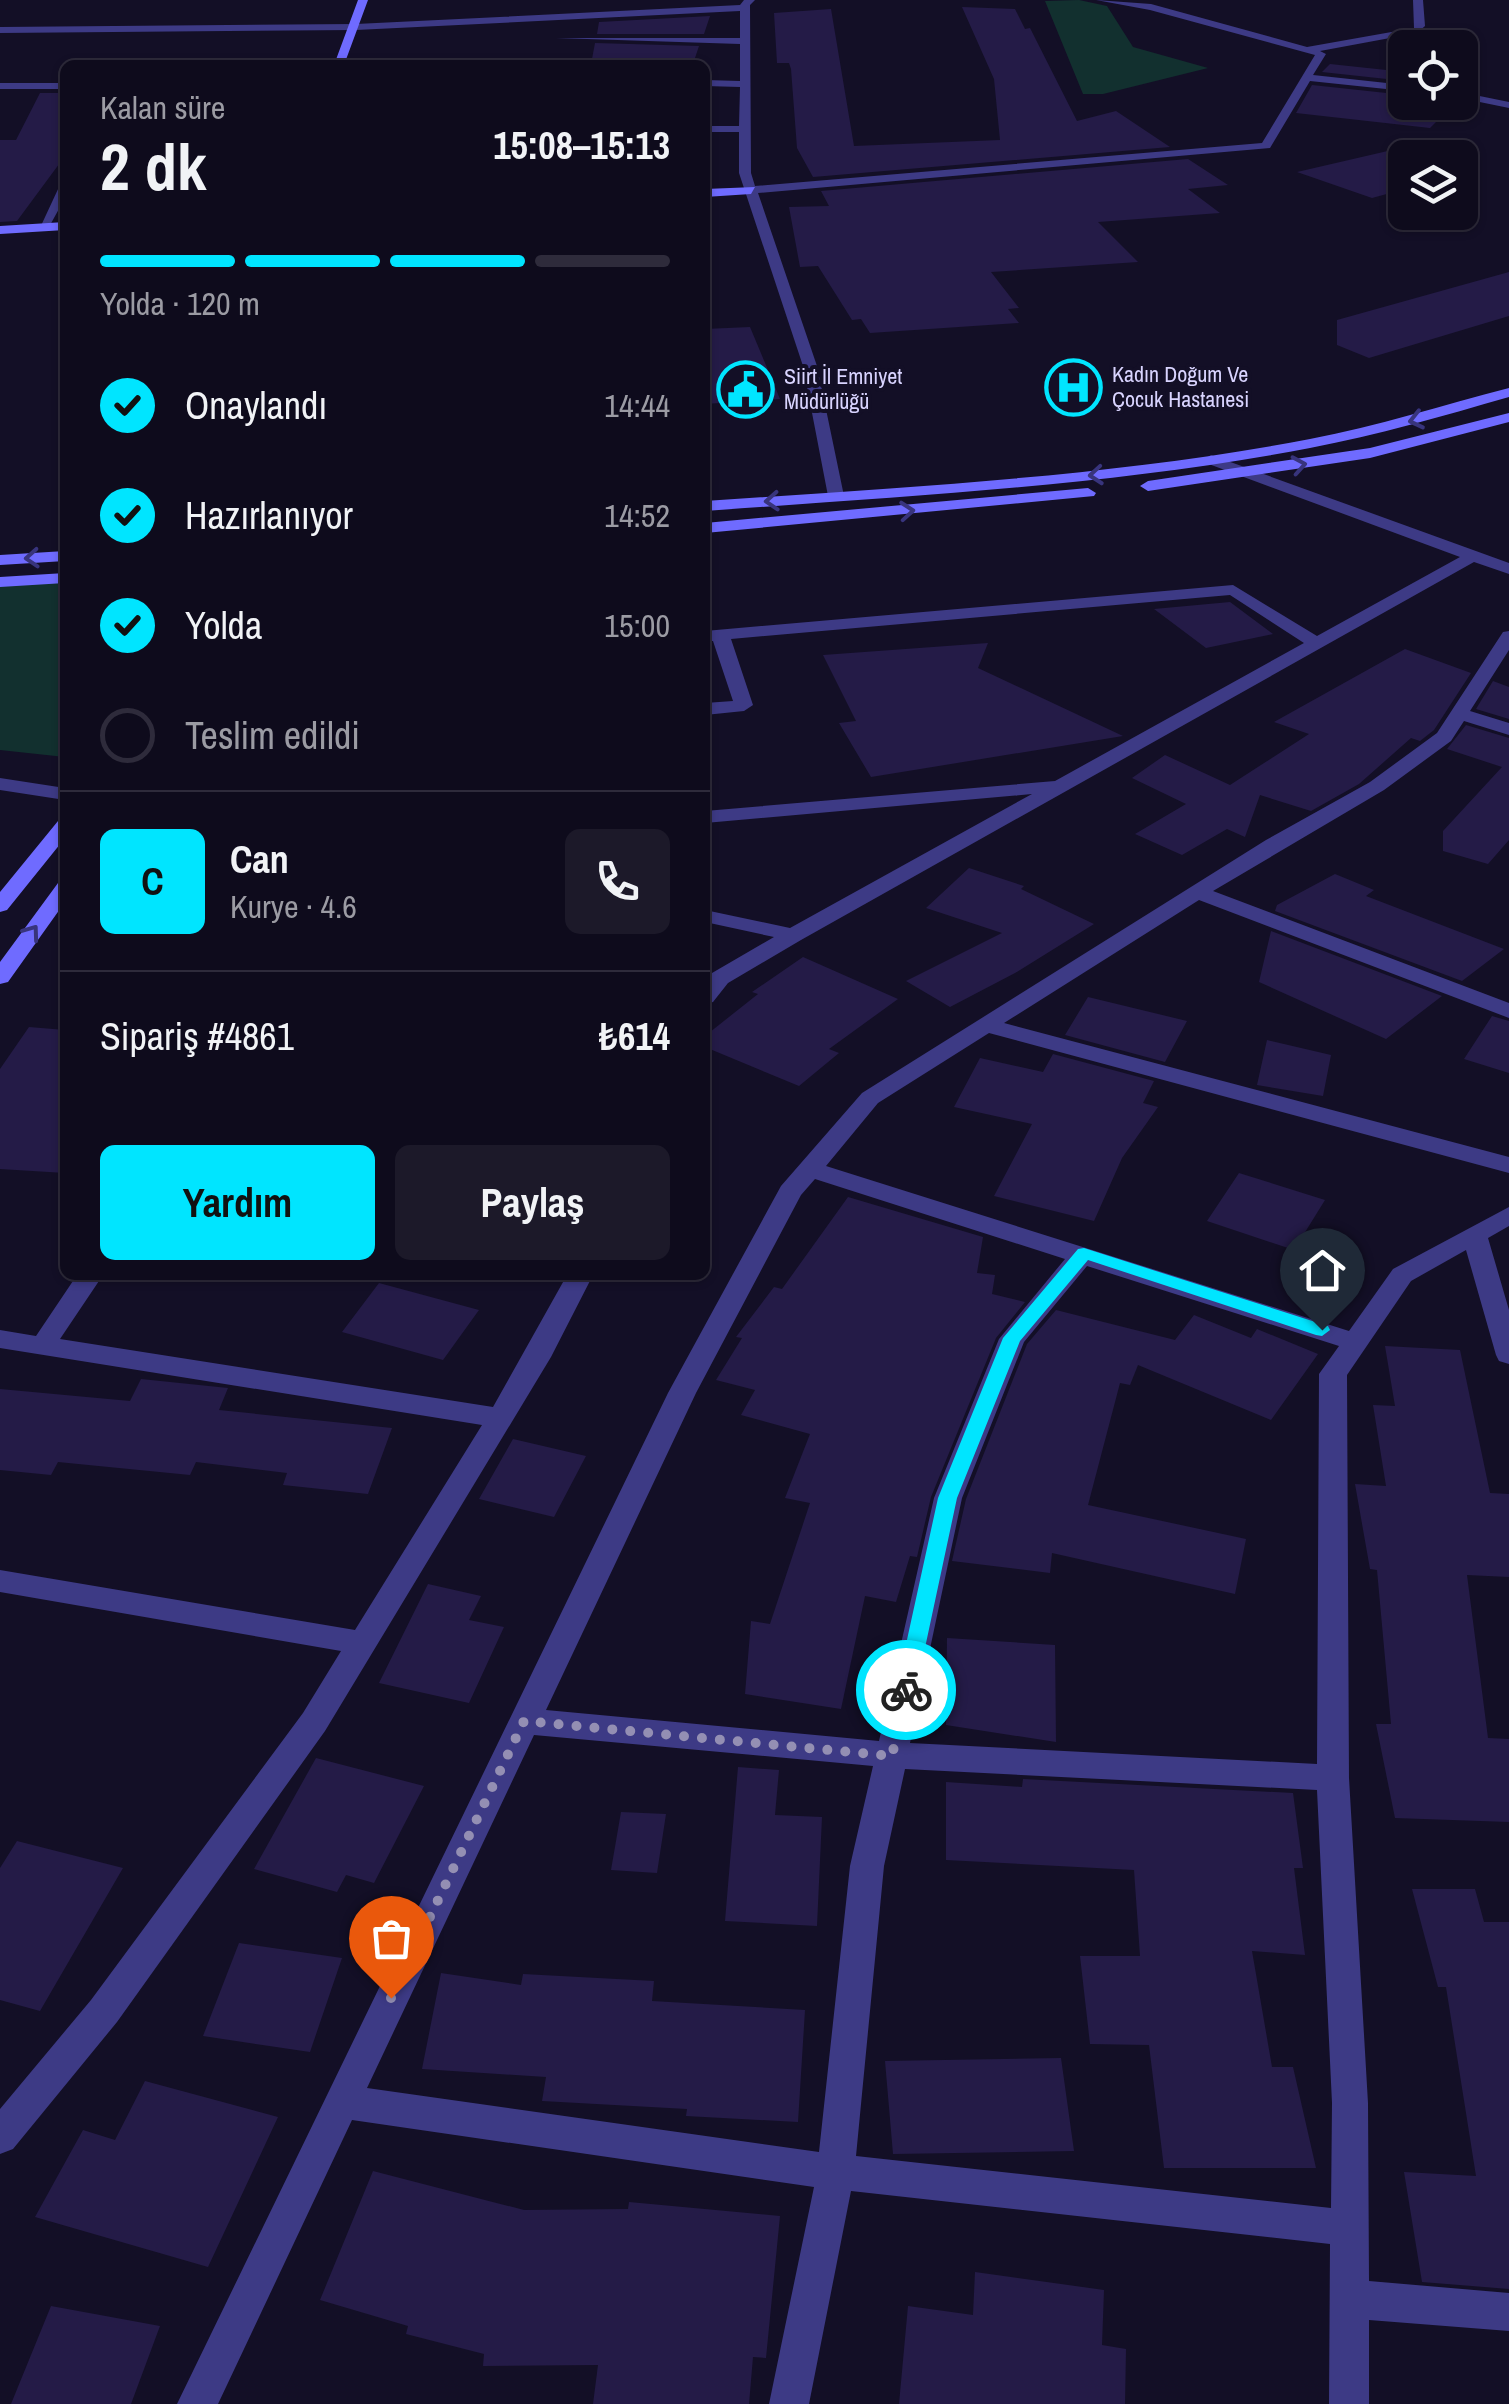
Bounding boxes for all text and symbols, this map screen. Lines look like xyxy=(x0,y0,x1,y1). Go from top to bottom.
map controls xyxy=(1388,30,1478,230)
button: locate xyxy=(1388,30,1478,120)
text: Kalan süre xyxy=(100,86,225,129)
text: 15:08–15:13 xyxy=(493,120,670,171)
text: 2 dk xyxy=(100,123,207,210)
button: layers xyxy=(1388,140,1478,230)
text: Yolda · 120 m xyxy=(100,282,260,325)
hospital icon: Kadın Doğum Ve Çocuk Hastanesi xyxy=(1043,357,1103,417)
public building icon: Siirt İl Emniyet Müdürlüğü xyxy=(715,359,775,419)
place label: Kadın Doğum Ve Çocuk Hastanesi xyxy=(1112,359,1249,414)
place label: Siirt İl Emniyet Müdürlüğü xyxy=(784,361,902,416)
icon: check xyxy=(100,378,155,433)
text: Onaylandı xyxy=(185,380,327,431)
text: 14:44 xyxy=(604,384,670,427)
one-way arrow xyxy=(1408,408,1425,429)
one-way arrow xyxy=(1291,455,1307,476)
one-way arrow xyxy=(1087,464,1103,486)
icon: check xyxy=(100,488,155,543)
text: Hazırlanıyor xyxy=(185,490,353,541)
one-way arrow xyxy=(763,490,779,511)
text: 14:52 xyxy=(604,494,670,537)
one-way arrow xyxy=(899,500,915,522)
one-way arrow xyxy=(24,547,40,568)
icon: check xyxy=(100,598,155,653)
text: Yolda xyxy=(185,600,262,651)
text: 15:00 xyxy=(604,604,670,647)
text: Teslim edildi xyxy=(185,710,360,761)
button: phone xyxy=(565,829,670,934)
text: Can xyxy=(230,834,289,885)
text: C xyxy=(141,856,164,907)
text: Kurye · 4.6 xyxy=(230,885,357,928)
one-way arrow xyxy=(21,925,38,943)
text: Sipariş #4861 xyxy=(100,1011,294,1062)
text: ₺614 xyxy=(599,1011,670,1062)
button: Yardım xyxy=(100,1145,375,1260)
button: Paylaş xyxy=(395,1145,670,1260)
pin xyxy=(1280,1228,1365,1331)
icon: home xyxy=(1295,1243,1350,1298)
courier xyxy=(856,1640,956,1740)
icon: bike xyxy=(879,1663,934,1718)
pin xyxy=(349,1896,434,1999)
icon: bag xyxy=(364,1911,419,1966)

